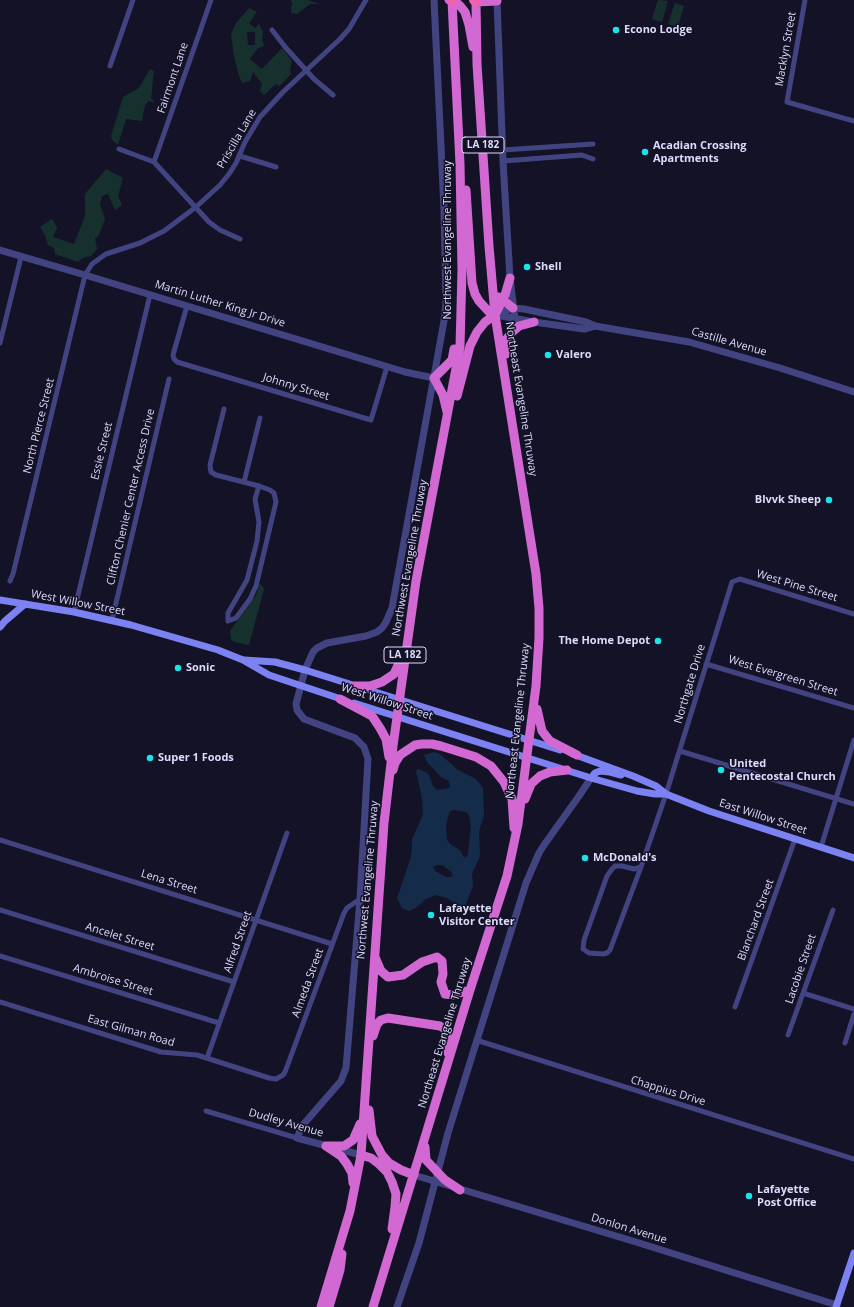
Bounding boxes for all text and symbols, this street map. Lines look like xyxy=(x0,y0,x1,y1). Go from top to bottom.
street label: Macklyn Street xyxy=(773,11,799,87)
place label: Econo Lodge xyxy=(624,23,692,37)
marker: Econo Lodge xyxy=(611,25,621,35)
street label: Fairmont Lane xyxy=(155,41,191,115)
street label: Priscilla Lane xyxy=(215,107,259,171)
road number: LA 182 xyxy=(462,137,504,153)
place label: Acadian Crossing Apartments xyxy=(653,139,746,165)
marker: Acadian Crossing Apartments xyxy=(640,147,650,157)
street label: Northwest Evangeline Thruway xyxy=(441,161,455,319)
place label: Shell xyxy=(535,260,562,274)
marker: Shell xyxy=(522,262,532,272)
street label: Martin Luther King Jr Drive xyxy=(153,278,287,330)
street label: Northeast Evangeline Thruway xyxy=(502,321,540,477)
street label: Castille Avenue xyxy=(690,325,768,359)
place label: Valero xyxy=(556,348,591,362)
marker: Valero xyxy=(543,350,553,360)
street label: Johnny Street xyxy=(261,371,331,403)
street label: North Pierce Street xyxy=(21,377,57,475)
street label: Clifton Chenier Center Access Drive xyxy=(104,408,158,586)
street label: Essie Street xyxy=(88,421,116,481)
street label: Northwest Evangeline Thruway xyxy=(390,479,430,637)
place label: Blvvk Sheep xyxy=(755,493,821,507)
marker: Blvvk Sheep xyxy=(824,495,834,505)
street label: West Pine Street xyxy=(755,567,839,605)
street label: West Willow Street xyxy=(30,587,126,619)
place label: The Home Depot xyxy=(558,634,650,648)
marker: The Home Depot xyxy=(653,636,663,646)
street label: Northeast Evangeline Thruway xyxy=(503,642,533,800)
street label: Northgate Drive xyxy=(672,643,708,725)
road number: LA 182 xyxy=(384,647,426,663)
street label: West Evergreen Street xyxy=(727,653,839,699)
place label: Sonic xyxy=(186,661,215,675)
marker: Sonic xyxy=(173,663,183,673)
street label: West Willow Street xyxy=(340,681,434,723)
place label: Super 1 Foods xyxy=(158,751,234,765)
marker: Super 1 Foods xyxy=(145,753,155,763)
place label: United Pentecostal Church xyxy=(729,757,836,783)
marker: United Pentecostal Church xyxy=(716,765,726,775)
street label: East Willow Street xyxy=(717,797,809,837)
street label: Northwest Evangeline Thruway xyxy=(354,800,382,960)
place label: McDonald's xyxy=(593,851,657,865)
marker: McDonald's xyxy=(580,853,590,863)
street label: Lena Street xyxy=(139,867,199,897)
street label: Blanchard Street xyxy=(735,877,777,963)
place label: Lafayette Visitor Center xyxy=(439,902,515,928)
street label: Alfred Street xyxy=(221,909,255,975)
marker: Lafayette Visitor Center xyxy=(426,910,436,920)
street label: Ancelet Street xyxy=(84,920,156,954)
street label: Lacobie Street xyxy=(783,932,819,1006)
street label: Almeda Street xyxy=(289,947,327,1019)
street label: Northeast Evangeline Thruway xyxy=(416,956,474,1110)
street label: Ambroise Street xyxy=(71,962,155,998)
street label: East Gilman Road xyxy=(86,1012,176,1050)
street label: Chappius Drive xyxy=(629,1073,707,1109)
street label: Dudley Avenue xyxy=(247,1106,325,1140)
place label: Lafayette Post Office xyxy=(757,1183,817,1209)
marker: Lafayette Post Office xyxy=(744,1191,754,1201)
street label: Donlon Avenue xyxy=(589,1211,669,1247)

